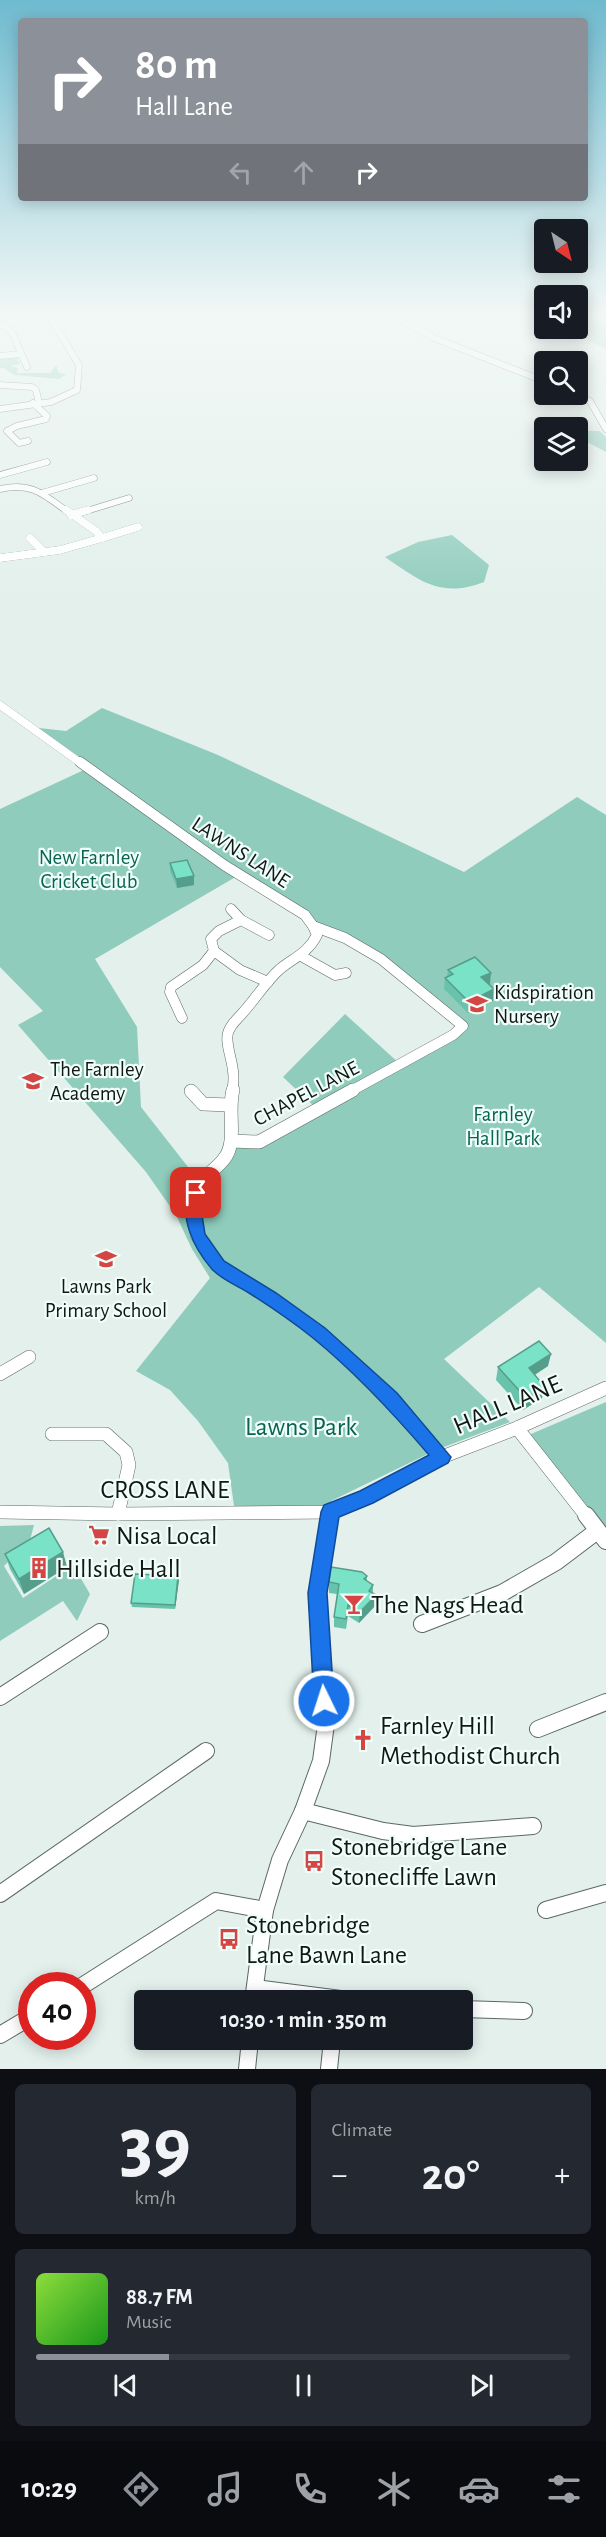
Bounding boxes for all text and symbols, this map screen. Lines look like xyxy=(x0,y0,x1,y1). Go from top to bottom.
icon: right xyxy=(36,42,114,120)
text: 80 m xyxy=(135,44,218,86)
text: Hall Lane xyxy=(135,93,233,120)
icon: left xyxy=(224,156,257,189)
icon: ahead xyxy=(287,156,320,189)
icon: right xyxy=(350,156,383,189)
north arrow xyxy=(534,219,588,273)
map controls xyxy=(534,219,588,471)
button: sound xyxy=(534,285,588,339)
button: search xyxy=(534,351,588,405)
button: layers xyxy=(534,417,588,471)
street label: LAWNS LANE xyxy=(188,813,294,892)
park label: New Farnley Cricket Club xyxy=(39,847,139,892)
place label: Kidspiration Nursery xyxy=(494,982,594,1027)
school or university icon: Kidspiration Nursery xyxy=(465,992,489,1016)
street label: CHAPEL LANE xyxy=(250,1057,362,1130)
place label: The Farnley Academy xyxy=(50,1059,144,1104)
school or university icon: The Farnley Academy xyxy=(21,1069,45,1093)
park label: Farnley Hall Park xyxy=(466,1104,540,1149)
pin xyxy=(170,1167,221,1218)
icon: arrive xyxy=(179,1176,212,1209)
school or university icon: Lawns Park Primary School xyxy=(94,1247,118,1271)
place label: Lawns Park Primary School xyxy=(45,1276,167,1321)
street label: HALL LANE xyxy=(449,1371,565,1439)
park label: Lawns Park xyxy=(245,1414,357,1440)
street label: CROSS LANE xyxy=(100,1477,230,1503)
supermarket icon: Nisa Local xyxy=(87,1523,111,1547)
place label: Nisa Local xyxy=(116,1523,217,1549)
building icon: Hillside Hall xyxy=(27,1556,51,1580)
place label: Hillside Hall xyxy=(56,1556,181,1582)
bar icon: The Nags Head xyxy=(342,1592,366,1616)
place label: The Nags Head xyxy=(371,1592,524,1618)
position arrow xyxy=(292,1669,356,1733)
place label: Farnley Hill Methodist Church xyxy=(380,1713,560,1769)
church icon: Farnley Hill Methodist Church xyxy=(351,1728,375,1752)
place label: Stonebridge Lane Stonecliffe Lawn xyxy=(331,1834,507,1890)
bus stop icon: Stonebridge Lane Stonecliffe Lawn xyxy=(302,1849,326,1873)
place label: Stonebridge Lane Bawn Lane xyxy=(246,1912,407,1968)
bus stop icon: Stonebridge Lane Bawn Lane xyxy=(217,1927,241,1951)
speed limit sign: 40 xyxy=(18,1972,96,2050)
text: 10:30 · 1 min · 350 m xyxy=(220,2009,387,2031)
text: 39 xyxy=(120,2108,191,2186)
text: Climate xyxy=(332,2120,392,2140)
text: 20° xyxy=(422,2153,480,2198)
text: − xyxy=(332,2159,347,2192)
text: + xyxy=(554,2159,570,2192)
text: km/h xyxy=(135,2188,176,2208)
text: 88.7 FM xyxy=(126,2286,193,2308)
text: Music xyxy=(126,2312,172,2332)
icon: previous xyxy=(109,2369,142,2402)
icon: pause xyxy=(287,2369,320,2402)
icon: next xyxy=(465,2369,498,2402)
icon: directions xyxy=(120,2468,162,2510)
icon: music xyxy=(204,2468,246,2510)
icon: phone xyxy=(289,2468,331,2510)
icon: climate xyxy=(373,2468,415,2510)
icon: car xyxy=(458,2468,500,2510)
icon: filters xyxy=(543,2468,585,2510)
text: 10:29 xyxy=(21,2475,77,2502)

